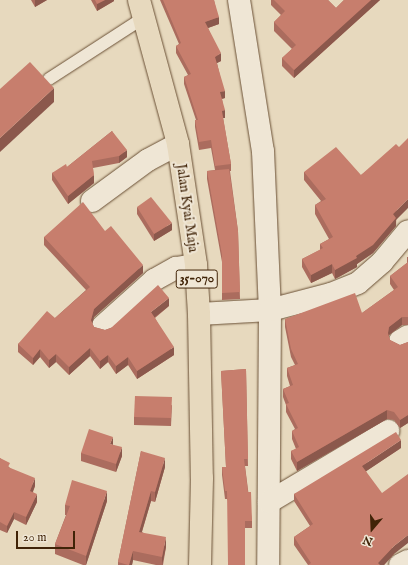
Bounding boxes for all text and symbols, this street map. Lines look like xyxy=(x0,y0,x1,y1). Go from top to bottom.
street label: Jalan Kyai Maja xyxy=(172,163,202,253)
road number: 35-070 xyxy=(175,268,219,290)
north arrow xyxy=(352,509,392,549)
scale bar xyxy=(18,523,77,549)
text: 20 m xyxy=(23,530,46,545)
text: N xyxy=(361,532,375,549)

